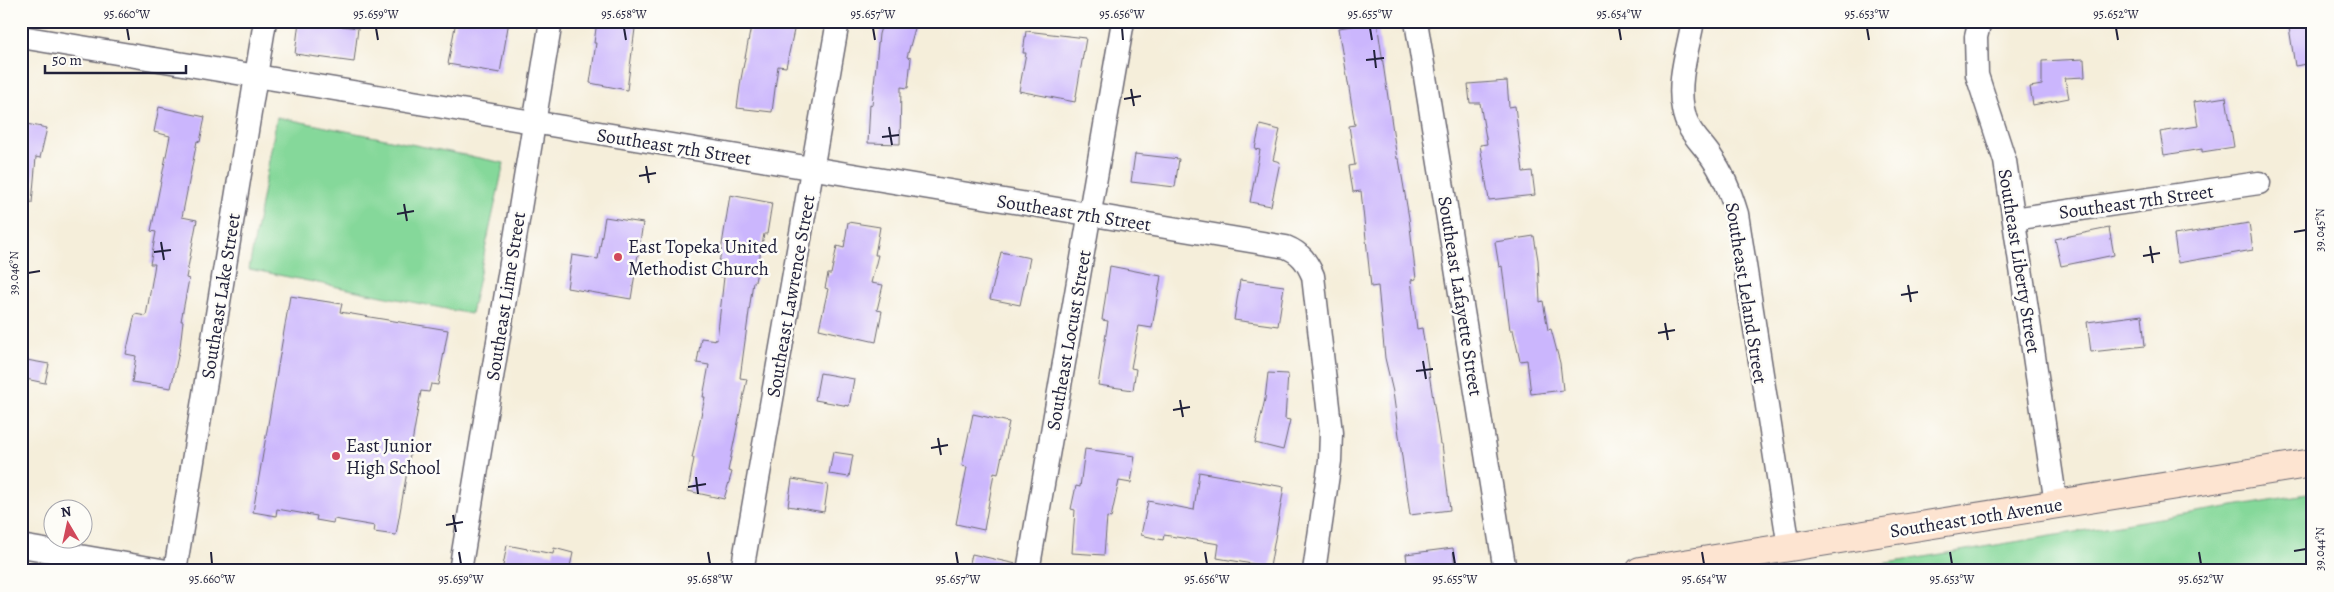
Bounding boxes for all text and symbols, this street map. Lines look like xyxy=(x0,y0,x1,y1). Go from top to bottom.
text: 95.660°W xyxy=(104,6,151,22)
text: 95.659°W xyxy=(353,6,399,22)
text: 95.658°W xyxy=(601,6,648,22)
text: 95.657°W xyxy=(851,6,896,22)
text: 95.656°W xyxy=(1099,6,1145,22)
text: 95.655°W xyxy=(1348,6,1393,22)
text: 95.654°W xyxy=(1596,6,1642,22)
text: 95.653°W xyxy=(1845,6,1890,22)
text: 95.652°W xyxy=(2093,6,2140,22)
scale bar xyxy=(45,42,186,74)
text: 50 m xyxy=(52,50,82,70)
street label: Southeast 7th Street xyxy=(595,122,753,172)
street label: Southeast Liberty Street xyxy=(1992,167,2046,355)
street label: Southeast 7th Street xyxy=(2057,178,2215,226)
street label: Southeast 7th Street xyxy=(995,188,1153,238)
street label: Southeast Lawrence Street xyxy=(760,193,822,399)
street label: Southeast Lafayette Street xyxy=(1431,194,1489,398)
street label: Southeast Leland Street xyxy=(1719,200,1773,386)
text: 39.045°N xyxy=(2312,208,2328,252)
street label: Southeast Lime Street xyxy=(480,210,532,382)
street label: Southeast Lake Street xyxy=(195,211,247,381)
place label: East Topeka United Methodist Church xyxy=(628,234,778,282)
street label: Southeast Locust Street xyxy=(1040,248,1098,432)
text: 39.046°N xyxy=(6,251,22,295)
marker: East Topeka United Methodist Church xyxy=(612,251,624,263)
place label: East Junior High School xyxy=(346,433,441,481)
marker: East Junior High School xyxy=(330,450,342,462)
street label: Southeast 10th Avenue xyxy=(1888,492,2064,544)
north arrow xyxy=(42,500,92,550)
text: N xyxy=(60,501,73,522)
text: 39.044°N xyxy=(2312,527,2328,571)
text: 95.660°W xyxy=(189,571,236,587)
text: 95.659°W xyxy=(438,571,484,587)
text: 95.658°W xyxy=(687,571,734,587)
text: 95.657°W xyxy=(936,571,981,587)
text: 95.656°W xyxy=(1184,571,1230,587)
text: 95.655°W xyxy=(1433,571,1478,587)
text: 95.654°W xyxy=(1681,571,1727,587)
text: 95.653°W xyxy=(1930,571,1975,587)
text: 95.652°W xyxy=(2178,571,2225,587)

